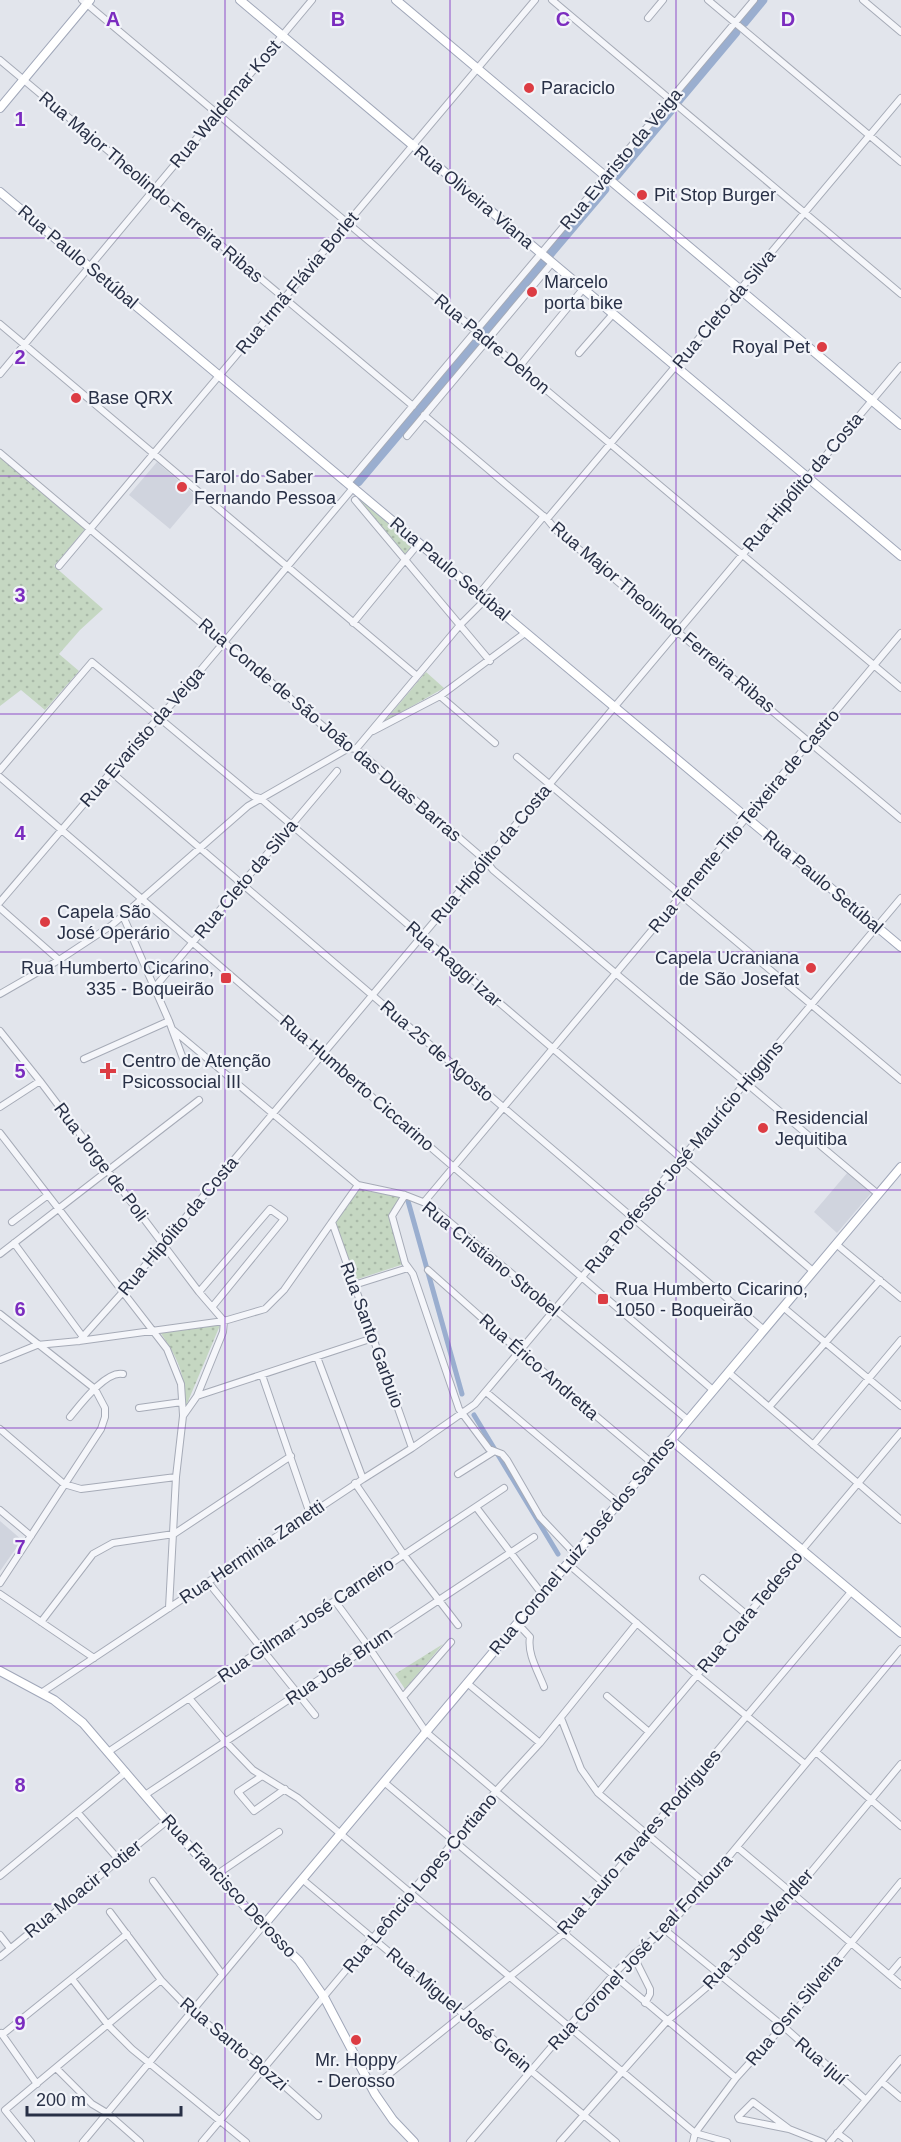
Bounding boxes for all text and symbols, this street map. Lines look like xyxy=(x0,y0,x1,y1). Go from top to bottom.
text: A xyxy=(106,8,120,30)
text: B xyxy=(331,8,345,30)
text: C xyxy=(556,8,570,30)
text: D xyxy=(781,8,795,30)
street label: Rua Waldemar Kost xyxy=(166,36,284,172)
place label: Paraciclo xyxy=(541,78,615,98)
marker: Paraciclo xyxy=(522,81,536,95)
street label: Rua Evaristo da Veiga xyxy=(556,84,687,234)
street label: Rua Major Theolindo Ferreira Ribas xyxy=(35,87,267,287)
text: 1 xyxy=(14,108,26,130)
street label: Rua Oliveira Viana xyxy=(410,141,539,253)
place label: Pit Stop Burger xyxy=(654,185,776,205)
marker: Pit Stop Burger xyxy=(635,188,649,202)
street label: Rua Paulo Setúbal xyxy=(14,201,142,313)
street label: Rua Irmã Flávia Borlet xyxy=(232,208,362,358)
street label: Rua Cleto da Silva xyxy=(668,245,780,373)
place label: Marcelo porta bike xyxy=(544,272,623,313)
marker: Marcelo porta bike xyxy=(525,285,539,299)
street label: Rua Padre Dehon xyxy=(430,290,554,398)
place label: Royal Pet xyxy=(732,337,810,357)
marker: Royal Pet xyxy=(815,340,829,354)
text: 2 xyxy=(14,346,26,368)
place label: Base QRX xyxy=(88,388,173,408)
marker: Base QRX xyxy=(69,391,83,405)
street label: Rua Hipólito da Costa xyxy=(739,408,868,555)
place label: Farol do Saber Fernando Pessoa xyxy=(194,467,337,508)
marker: Farol do Saber Fernando Pessoa xyxy=(175,480,189,494)
street label: Rua Paulo Setúbal xyxy=(386,513,514,625)
street label: Rua Major Theolindo Ferreira Ribas xyxy=(547,517,779,717)
text: 3 xyxy=(14,584,26,606)
street label: Rua Conde de São João das Duas Barras xyxy=(195,614,465,846)
street label: Rua Evaristo da Veiga xyxy=(76,662,209,811)
street label: Rua Tenente Tito Teixeira de Castro xyxy=(645,705,843,937)
street label: Rua Hipólito da Costa xyxy=(427,780,556,927)
street label: Rua Cleto da Silva xyxy=(190,815,302,943)
text: 4 xyxy=(14,822,26,844)
street label: Rua Paulo Setúbal xyxy=(759,826,887,938)
place label: Capela São José Operário xyxy=(57,902,170,943)
marker: Capela São José Operário xyxy=(38,915,52,929)
street label: Rua Raggi Izar xyxy=(402,917,506,1011)
place label: Capela Ucraniana de São Josefat xyxy=(655,948,800,989)
place label: Rua Humberto Cicarino, 335 - Boqueirão xyxy=(21,958,214,999)
marker: Capela Ucraniana de São Josefat xyxy=(804,961,818,975)
marker: Rua Humberto Cicarino, 335 - Boqueirão xyxy=(219,971,233,985)
street label: Rua 25 de Agosto xyxy=(376,997,498,1105)
street label: Rua Humberto Ciccarino xyxy=(276,1011,438,1155)
street label: Rua Professor José Maurício Higgins xyxy=(581,1037,787,1277)
place label: Centro de Atenção Psicossocial III xyxy=(122,1051,271,1092)
text: 5 xyxy=(14,1060,26,1082)
marker: Centro de Atenção Psicossocial III xyxy=(99,1062,117,1080)
street label: Rua Jorge de Poli xyxy=(50,1099,152,1225)
place label: Residencial Jequitiba xyxy=(775,1108,868,1149)
marker: Residencial Jequitiba xyxy=(756,1121,770,1135)
street label: Rua Hipólito da Costa xyxy=(114,1152,243,1299)
street label: Rua Cristiano Strobel xyxy=(418,1197,564,1321)
street label: Rua Santo Garbuio xyxy=(336,1259,408,1411)
place label: Rua Humberto Cicarino, 1050 - Boqueirão xyxy=(615,1279,808,1320)
marker: Rua Humberto Cicarino, 1050 - Boqueirão xyxy=(596,1292,610,1306)
text: 6 xyxy=(14,1298,26,1320)
street label: Rua Érico Andretta xyxy=(475,1310,603,1425)
street label: Rua Coronel Luiz José dos Santos xyxy=(485,1433,679,1659)
street label: Rua Herminia Zanetti xyxy=(176,1496,328,1608)
text: 7 xyxy=(14,1536,26,1558)
street label: Rua Clara Tedesco xyxy=(693,1547,807,1677)
street label: Rua Gilmar José Carneiro xyxy=(214,1554,398,1686)
street label: Rua José Brum xyxy=(282,1623,396,1709)
street label: Rua Lauro Tavares Rodrigues xyxy=(553,1745,725,1939)
text: 8 xyxy=(14,1774,26,1796)
street label: Rua Leôncio Lopes Cortiano xyxy=(339,1789,501,1977)
street label: Rua Francisco Derosso xyxy=(158,1810,300,1962)
street label: Rua Moacir Potier xyxy=(21,1836,145,1942)
street label: Rua Coronel José Leal Fontoura xyxy=(544,1849,737,2054)
street label: Rua Jorge Wendler xyxy=(699,1865,817,1993)
street label: Rua Miguel José Grein xyxy=(382,1943,536,2077)
street label: Rua Osni Silveira xyxy=(742,1950,847,2070)
street label: Rua Santo Bozzi xyxy=(176,1993,292,2095)
text: 9 xyxy=(14,2012,26,2034)
marker: Mr. Hoppy - Derosso xyxy=(349,2033,363,2047)
street label: Rua Ijuí xyxy=(791,2033,851,2089)
place label: Mr. Hoppy - Derosso xyxy=(315,2050,397,2091)
scale bar xyxy=(27,2079,182,2117)
text: 200 m xyxy=(36,2090,86,2110)

